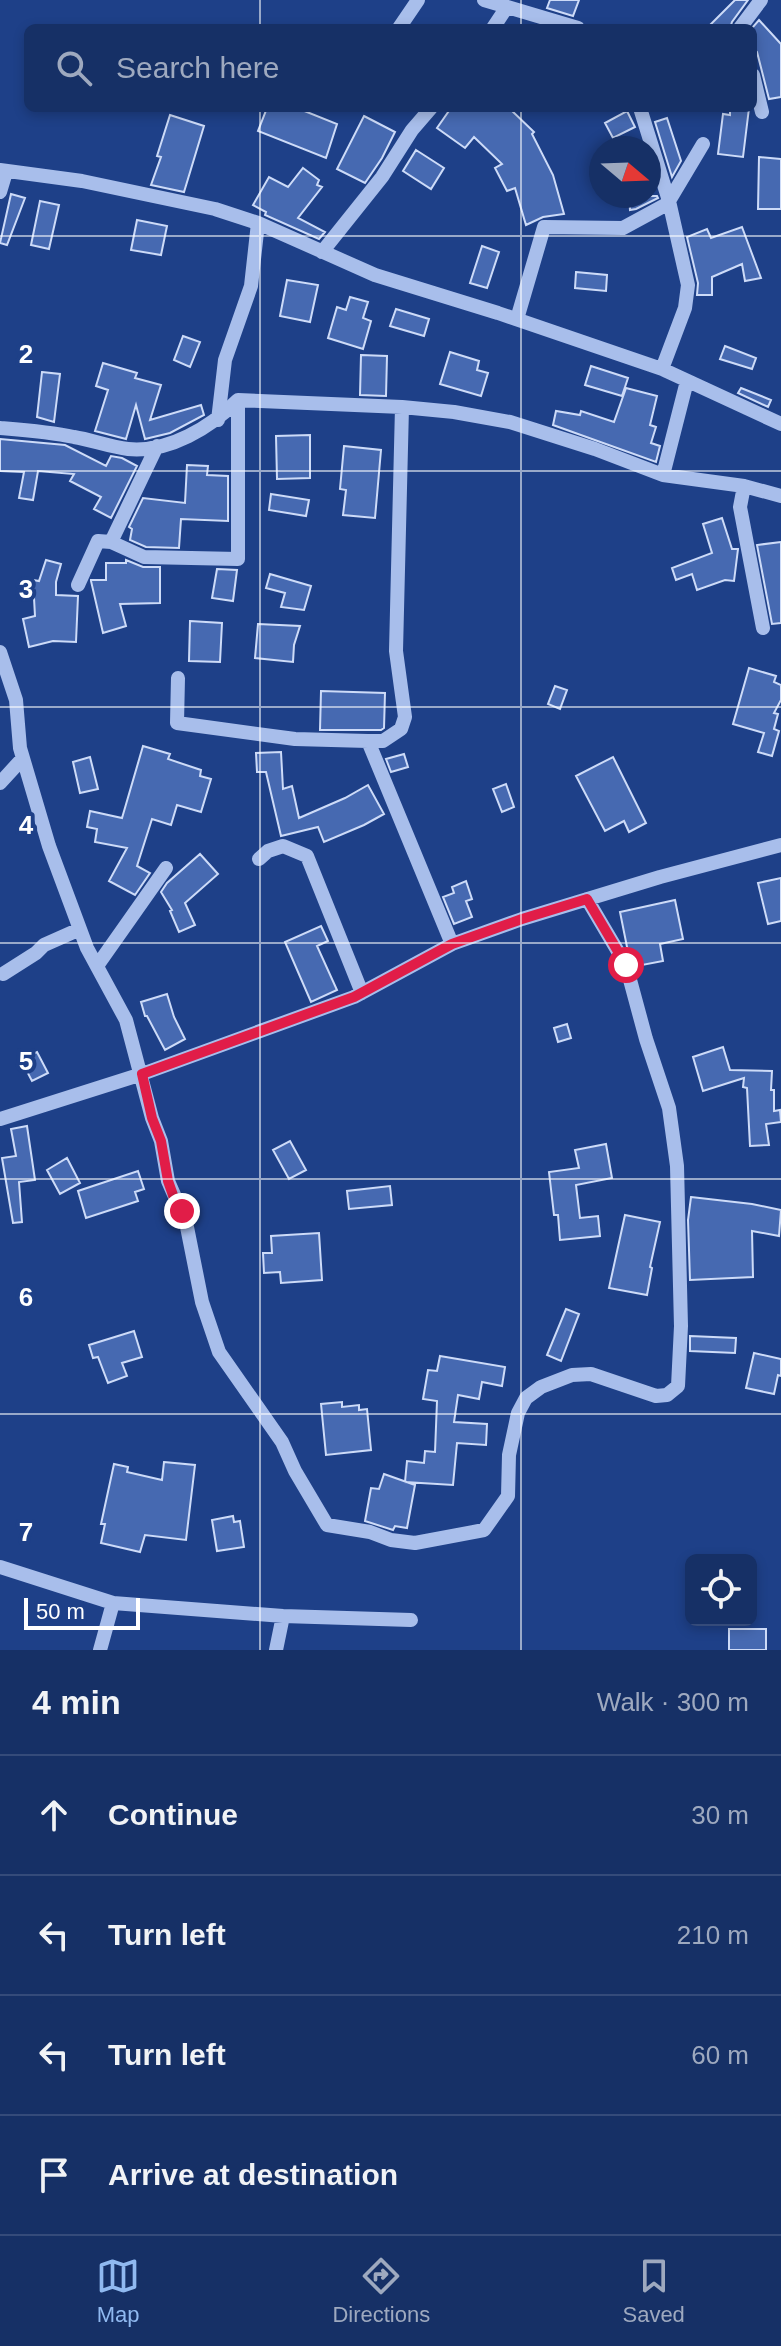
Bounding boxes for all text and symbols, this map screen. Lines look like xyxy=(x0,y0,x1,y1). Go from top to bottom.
search box xyxy=(24,24,757,112)
icon: search xyxy=(52,46,96,90)
text: Search here xyxy=(116,51,279,84)
north arrow xyxy=(589,136,661,208)
text: 2 xyxy=(19,339,33,369)
text: 3 xyxy=(19,574,33,604)
text: 4 xyxy=(19,810,34,840)
route start xyxy=(608,947,644,983)
text: 5 xyxy=(19,1046,33,1076)
route end xyxy=(164,1193,200,1229)
text: 6 xyxy=(19,1282,33,1312)
text: 7 xyxy=(19,1517,33,1547)
map controls xyxy=(685,1554,757,1626)
button: locate xyxy=(685,1554,757,1626)
scale bar xyxy=(24,1594,140,1630)
text: 50 m xyxy=(36,1599,85,1624)
text: 4 min xyxy=(32,1683,121,1721)
text: Walk · 300 m xyxy=(597,1687,749,1717)
icon: ahead xyxy=(32,1793,76,1837)
text: Continue xyxy=(108,1798,238,1831)
text: 30 m xyxy=(691,1800,749,1830)
icon: left xyxy=(32,1913,76,1957)
text: Turn left xyxy=(108,1918,226,1951)
text: 210 m xyxy=(677,1920,749,1950)
icon: left xyxy=(32,2033,76,2077)
text: Turn left xyxy=(108,2038,226,2071)
text: 60 m xyxy=(691,2040,749,2070)
icon: arrive xyxy=(32,2153,76,2197)
text: Arrive at destination xyxy=(108,2158,398,2191)
tab: Map xyxy=(96,2254,140,2328)
tab: Directions xyxy=(332,2254,430,2328)
tab: Saved xyxy=(622,2254,685,2328)

